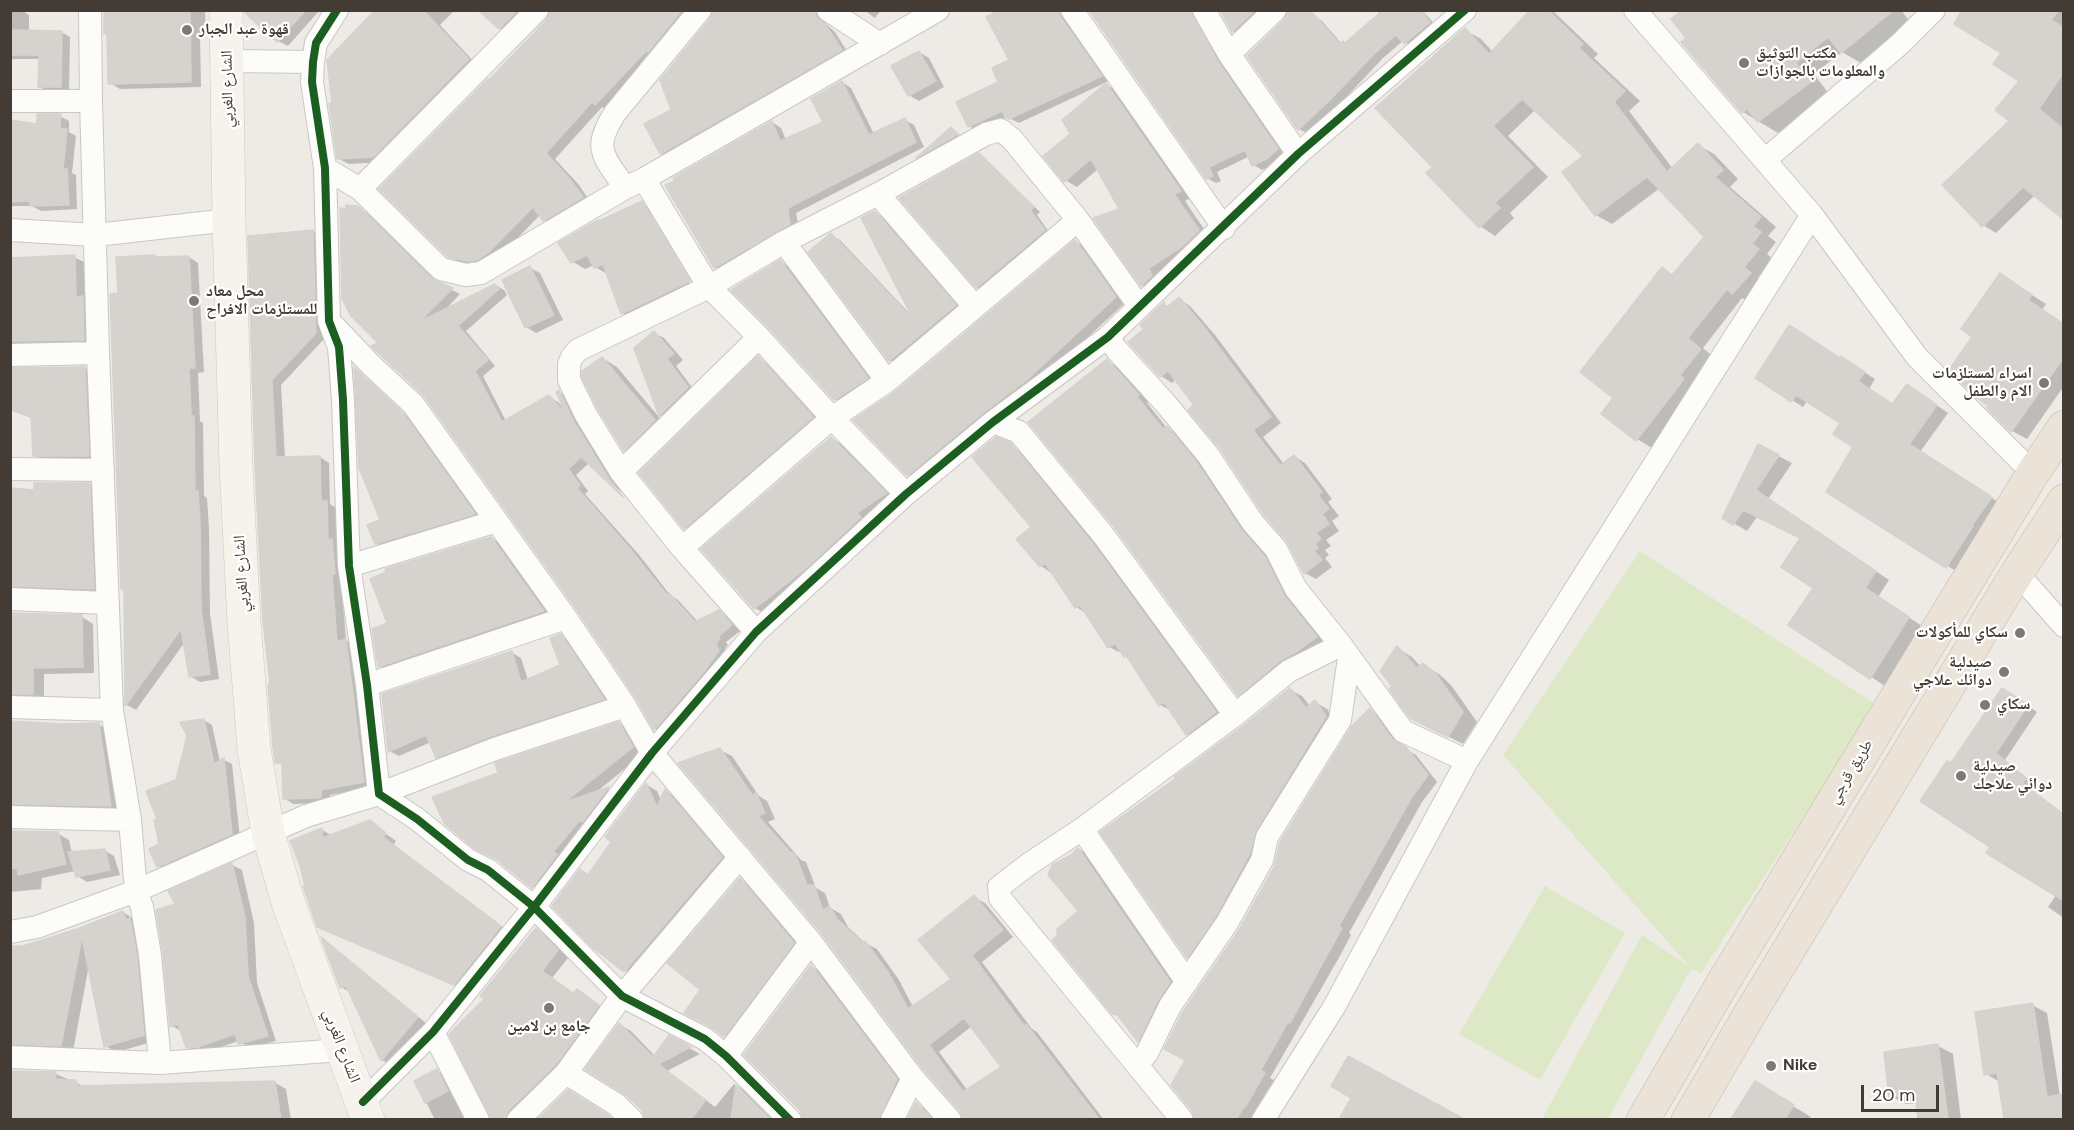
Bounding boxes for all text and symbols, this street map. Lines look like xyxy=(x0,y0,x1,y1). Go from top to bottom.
place label: قهوة عبد الجبار xyxy=(199,20,289,40)
marker: قهوة عبد الجبار xyxy=(180,23,194,37)
place label: مكتب التوثيق والمعلومات بالجوازات xyxy=(1756,44,1885,82)
street label: الشارع الغربي xyxy=(218,50,238,128)
marker: مكتب التوثيق والمعلومات بالجوازات xyxy=(1737,56,1751,70)
place label: محل معاد للمستلزمات الافراح xyxy=(206,282,317,320)
marker: محل معاد للمستلزمات الافراح xyxy=(187,294,201,308)
place label: اسراء لمستلزمات الام والطفل xyxy=(1932,364,2032,402)
marker: اسراء لمستلزمات الام والطفل xyxy=(2037,376,2051,390)
street label: الشارع الغربي xyxy=(230,535,254,613)
place label: سكاي للمأكولات xyxy=(1916,623,2008,643)
marker: سكاي للمأكولات xyxy=(2013,626,2027,640)
place label: صيدلية دوائك علاجي xyxy=(1913,653,1992,691)
marker: صيدلية دوائك علاجي xyxy=(1997,665,2011,679)
place label: سكاي xyxy=(1997,695,2030,715)
marker: سكاي xyxy=(1978,698,1992,712)
street label: طريق قرجي xyxy=(1824,736,1878,808)
place label: صيدلية دوائي علاجك xyxy=(1973,757,2052,795)
marker: صيدلية دوائي علاجك xyxy=(1954,769,1968,783)
marker: جامع بن لامين xyxy=(542,1001,556,1015)
street label: الشارع الغربي xyxy=(318,1006,364,1086)
place label: جامع بن لامين xyxy=(507,1017,591,1037)
place label: Nike xyxy=(1783,1056,1817,1076)
marker: Nike xyxy=(1764,1059,1778,1073)
scale bar xyxy=(1864,1073,1942,1111)
text: 20 m xyxy=(1872,1083,1915,1107)

